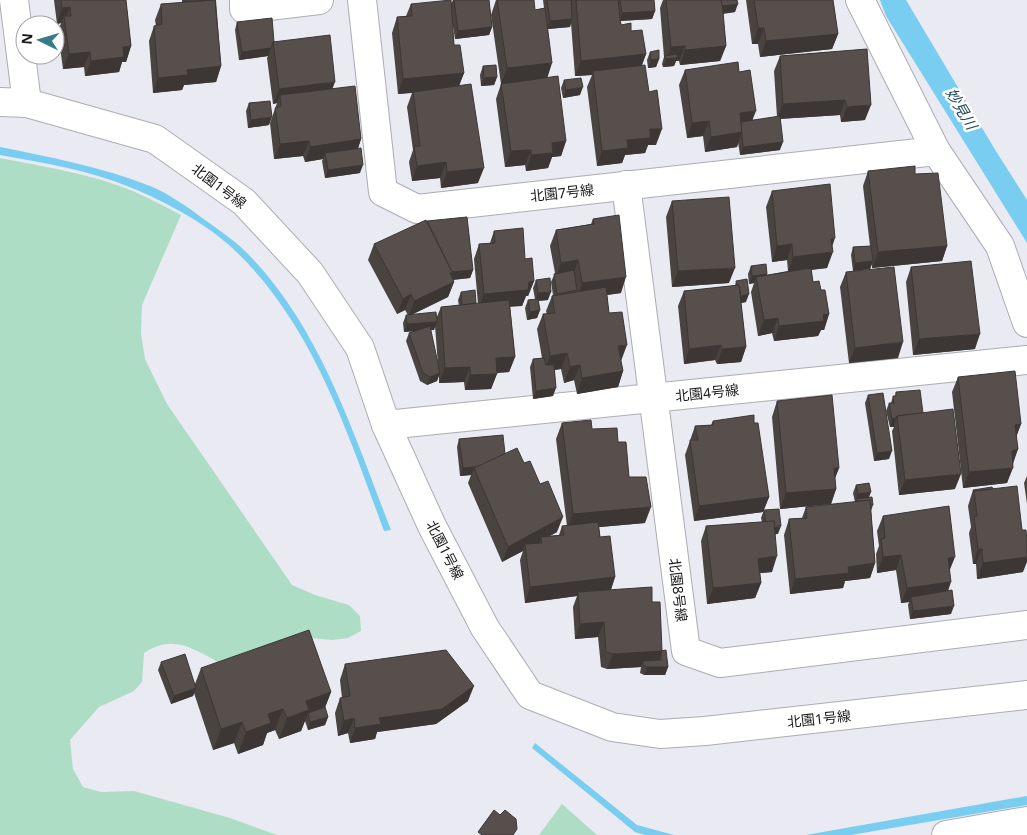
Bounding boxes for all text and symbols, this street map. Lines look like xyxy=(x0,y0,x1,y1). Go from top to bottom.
north arrow xyxy=(15,15,65,65)
text: N xyxy=(17,32,37,45)
water label: 妙見川 xyxy=(942,84,983,135)
street label: 北園1号線 xyxy=(188,159,251,212)
street label: 北園7号線 xyxy=(529,180,595,205)
street label: 北園4号線 xyxy=(674,380,740,405)
street label: 北園1号線 xyxy=(422,517,468,583)
street label: 北園8号線 xyxy=(665,557,692,623)
street label: 北園1号線 xyxy=(786,706,852,731)

